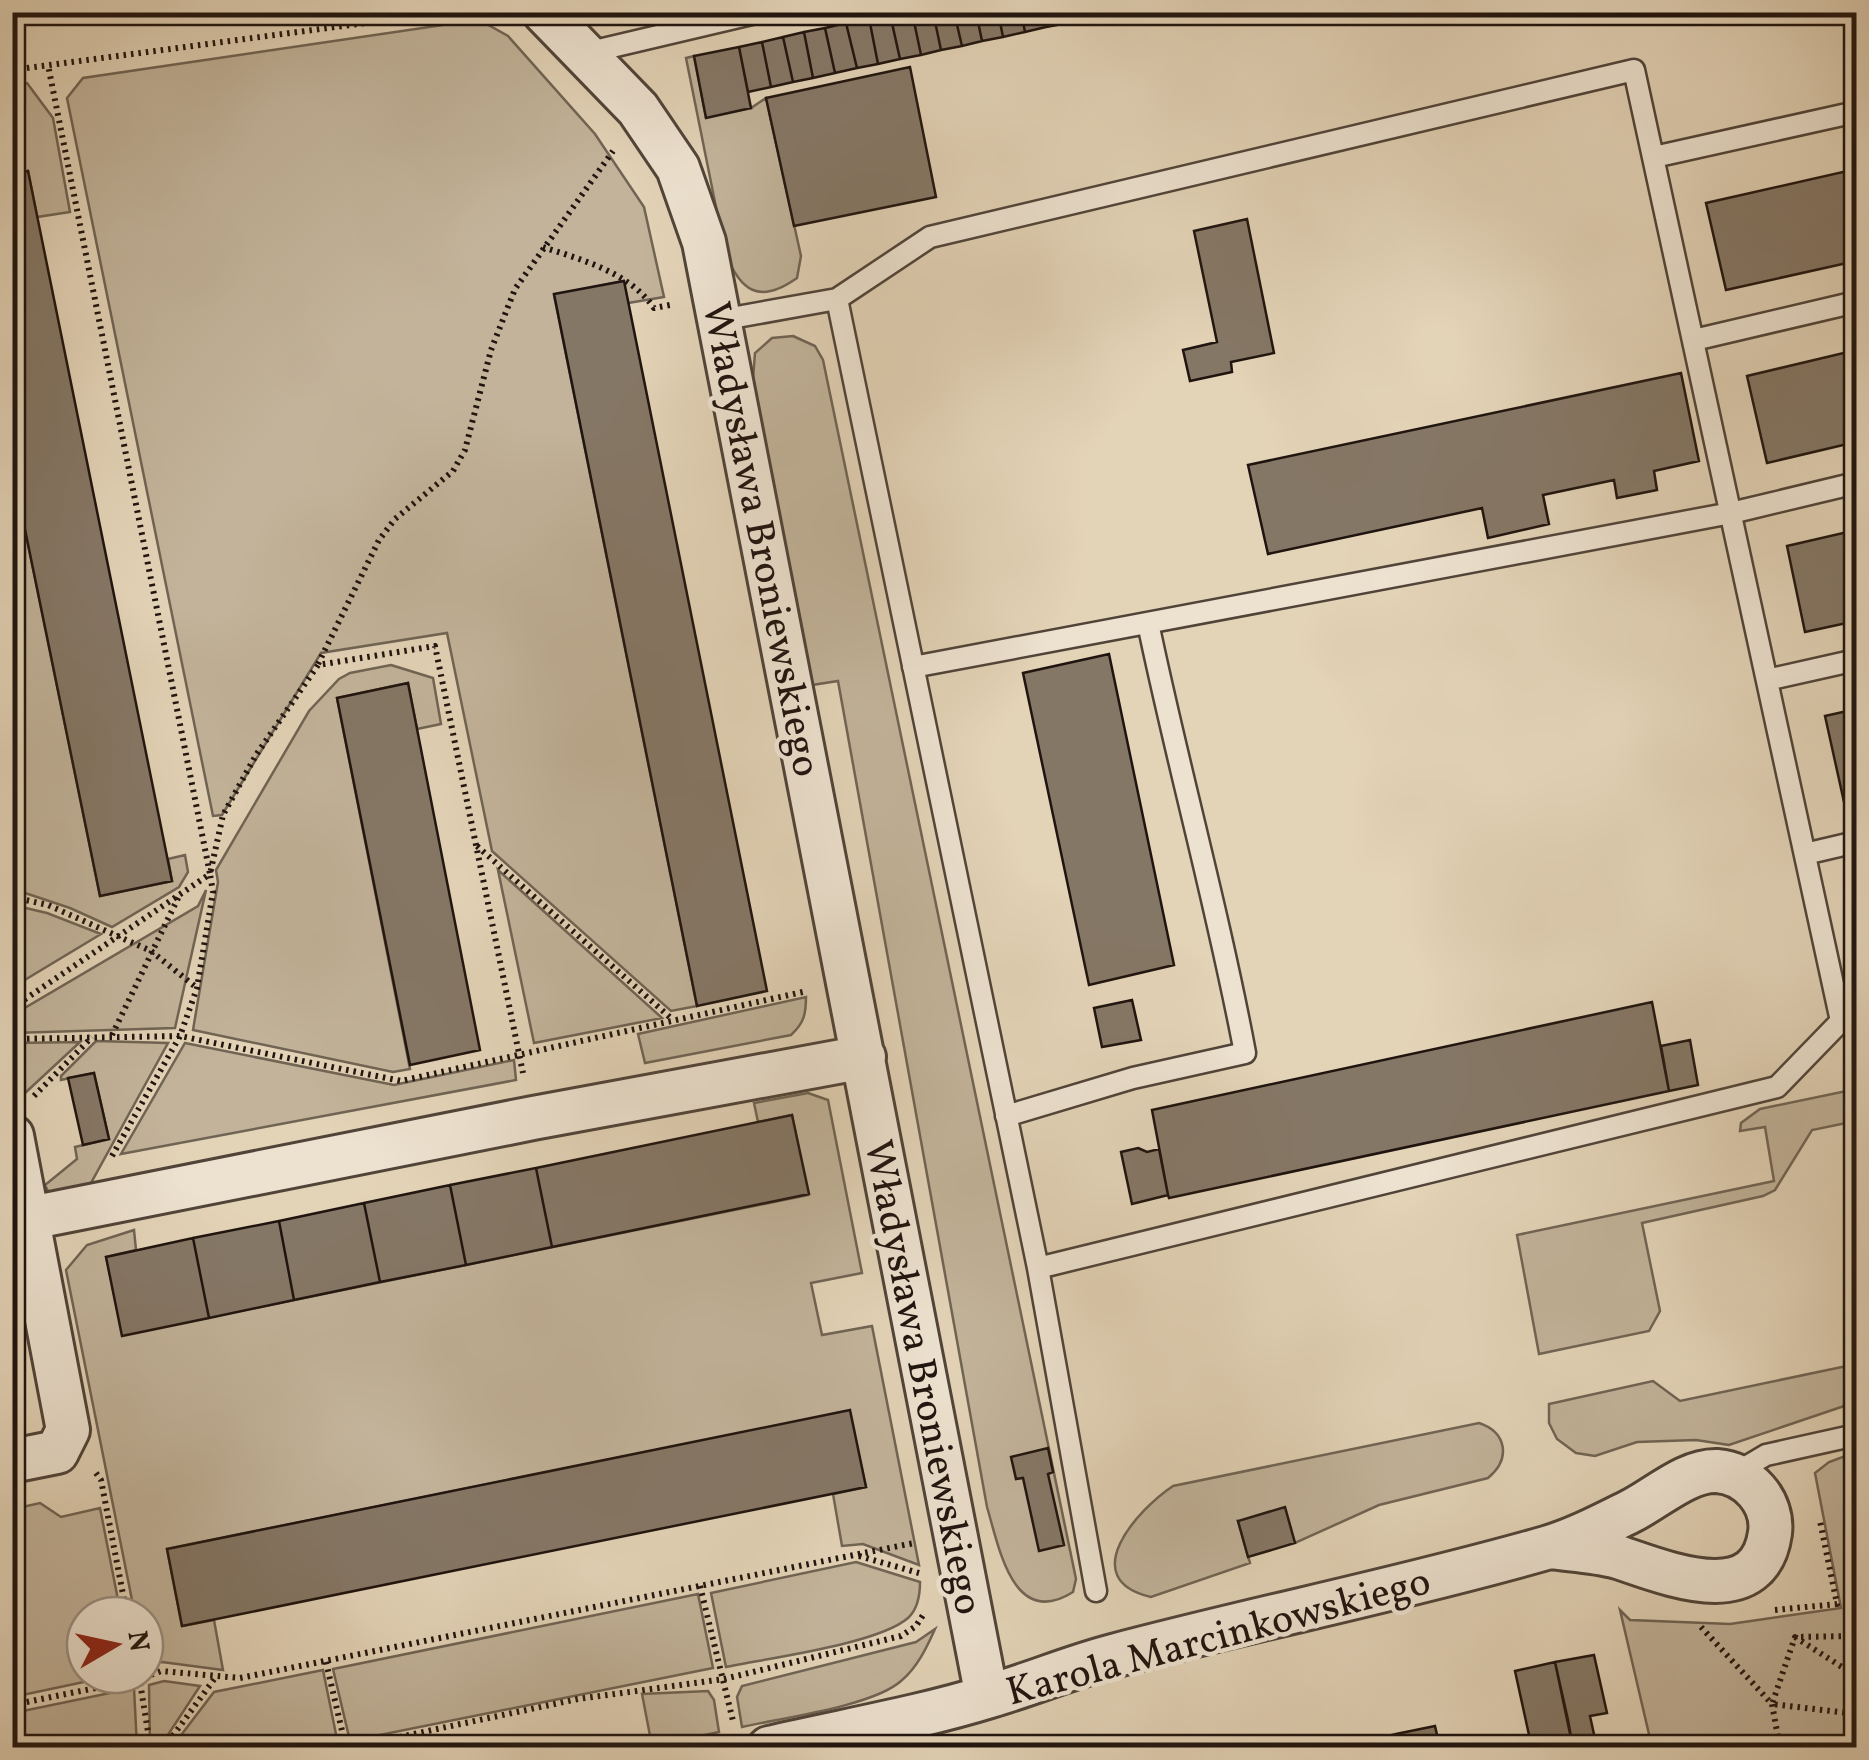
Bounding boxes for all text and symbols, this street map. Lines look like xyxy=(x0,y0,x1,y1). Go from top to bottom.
street label: Władysława Broniewskiego xyxy=(686,298,833,782)
street label: Władysława Broniewskiego xyxy=(848,1136,995,1620)
street label: Karola Marcinkowskiego xyxy=(1001,1555,1437,1722)
north arrow xyxy=(65,1595,165,1695)
text: N xyxy=(116,1628,158,1655)

